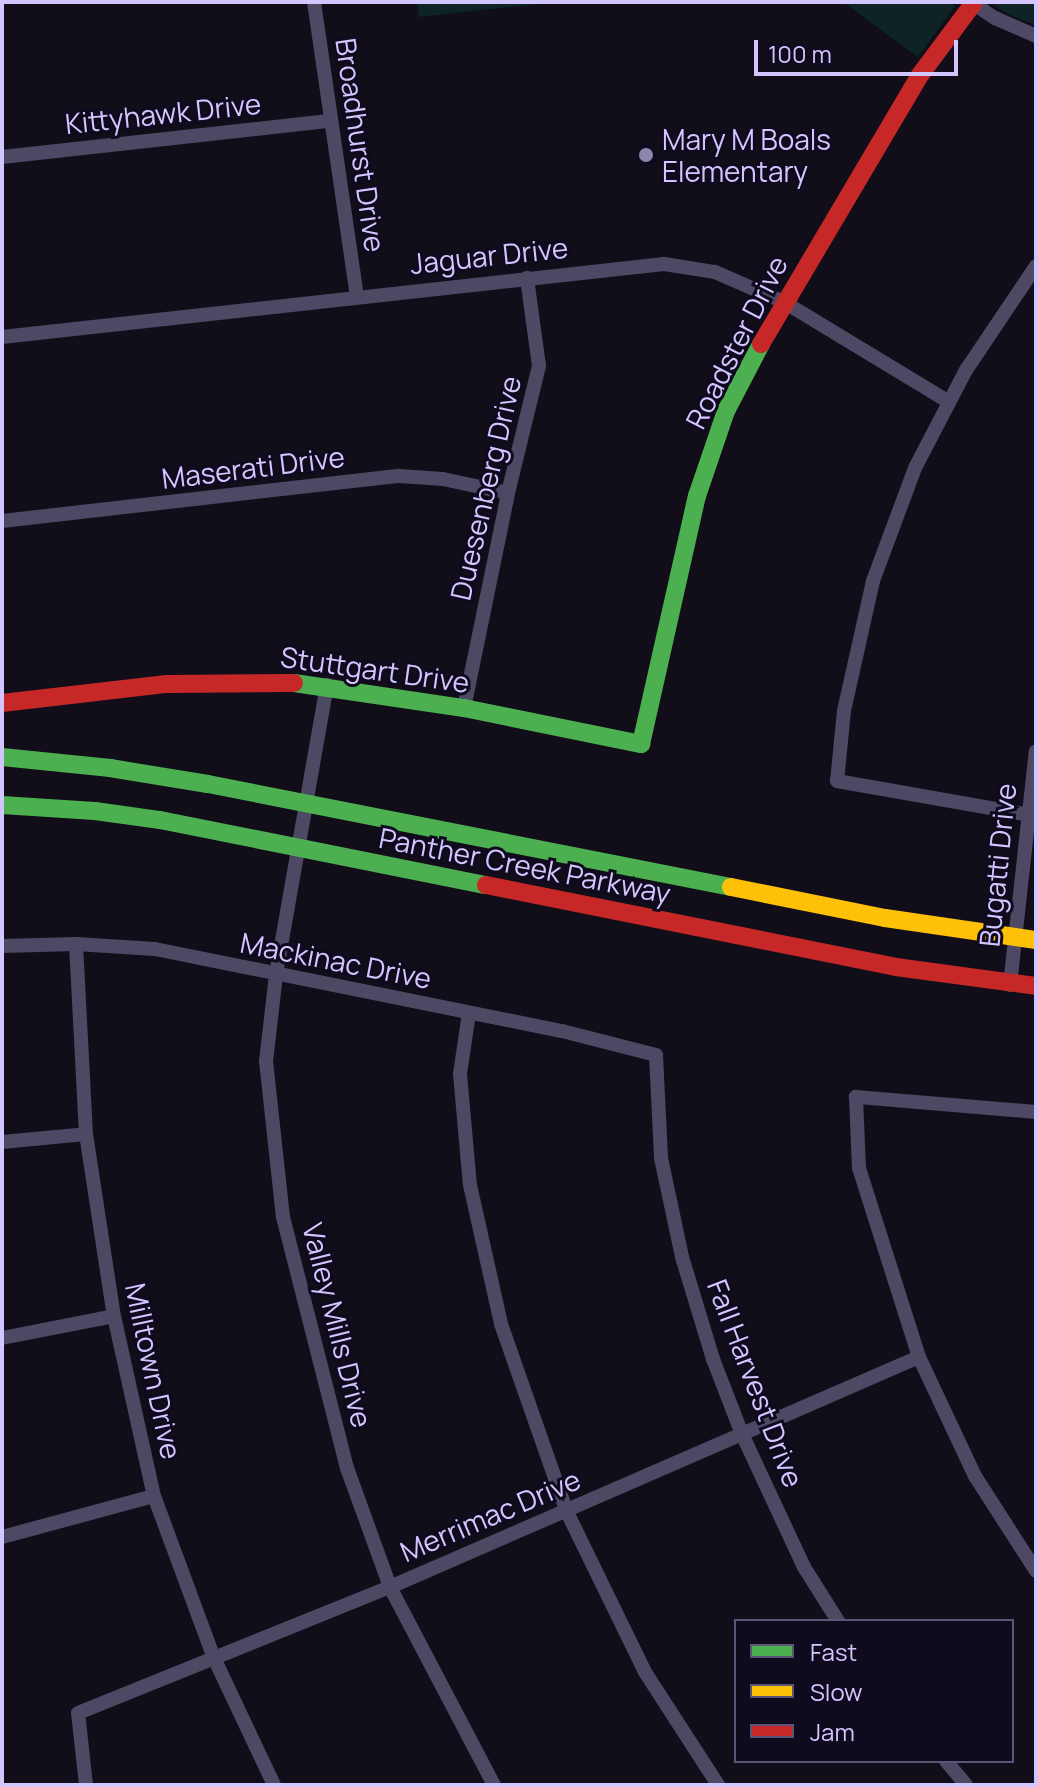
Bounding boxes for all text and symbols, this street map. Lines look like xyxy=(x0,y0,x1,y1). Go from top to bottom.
scale bar xyxy=(758,24,962,74)
street label: Broadhurst Drive xyxy=(329,36,393,254)
text: 100 m xyxy=(768,37,832,70)
street label: Kittyhawk Drive xyxy=(63,86,263,140)
place label: Mary M Boals Elementary xyxy=(662,122,831,188)
marker: Mary M Boals Elementary xyxy=(637,146,655,164)
street label: Jaguar Drive xyxy=(408,230,570,280)
street label: Roadster Drive xyxy=(678,250,794,434)
street label: Duesenberg Drive xyxy=(443,373,527,603)
street label: Maserati Drive xyxy=(160,439,346,495)
street label: Stuttgart Drive xyxy=(278,639,472,699)
street label: Bugatti Drive xyxy=(972,782,1022,948)
street label: Panther Creek Parkway xyxy=(376,820,674,910)
street label: Mackinac Drive xyxy=(238,925,434,995)
street label: Valley Mills Drive xyxy=(296,1219,380,1431)
street label: Fall Harvest Drive xyxy=(701,1274,811,1492)
street label: Milltown Drive xyxy=(119,1280,189,1462)
street label: Merrimac Drive xyxy=(395,1462,585,1568)
legend xyxy=(734,1619,1014,1763)
text: Fast xyxy=(810,1635,857,1668)
text: Slow xyxy=(810,1675,863,1708)
text: Jam xyxy=(810,1715,855,1748)

